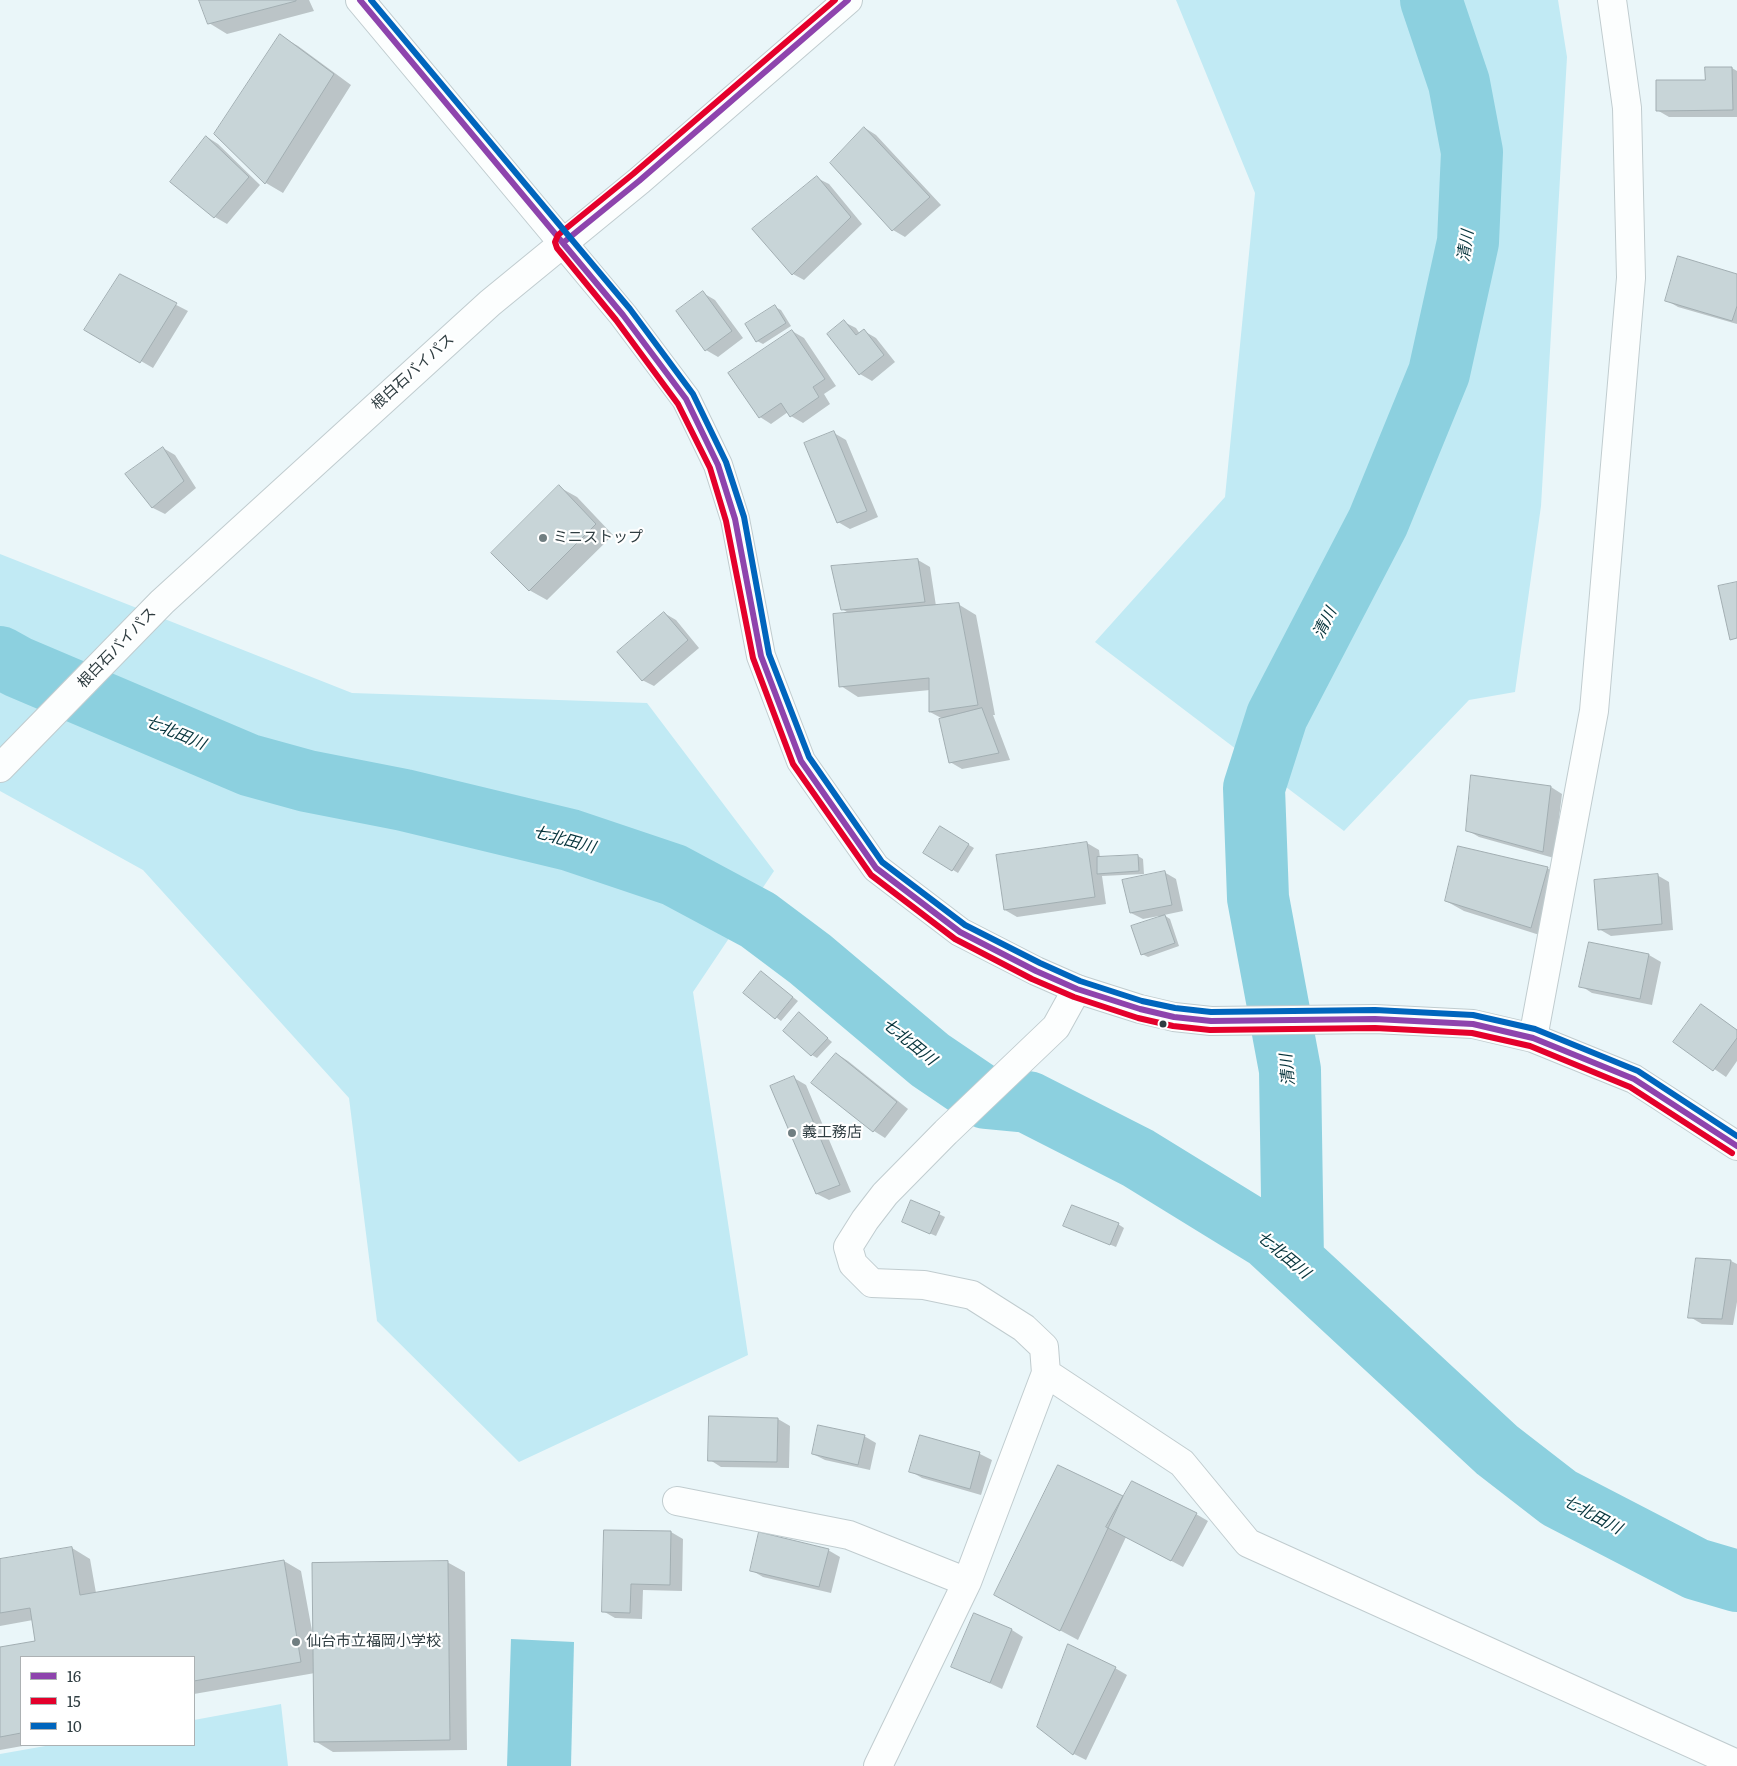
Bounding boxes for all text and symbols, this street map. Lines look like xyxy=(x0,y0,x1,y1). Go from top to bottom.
water label: 清川 xyxy=(1454,229,1478,263)
street label: 根白石バイパス xyxy=(368,330,458,414)
place label: ミニストップ xyxy=(553,529,643,547)
marker: ミニストップ xyxy=(537,532,549,544)
street label: 根白石バイパス xyxy=(74,604,160,692)
water label: 清川 xyxy=(1309,604,1341,642)
water label: 七北田川 xyxy=(142,712,208,754)
water label: 七北田川 xyxy=(531,822,597,858)
water label: 七北田川 xyxy=(878,1014,940,1070)
unlabelled marker xyxy=(1158,1019,1168,1029)
water label: 清川 xyxy=(1277,1053,1299,1087)
place label: 義工務店 xyxy=(802,1124,862,1142)
marker: 義工務店 xyxy=(786,1127,798,1139)
water label: 七北田川 xyxy=(1252,1227,1314,1283)
water label: 七北田川 xyxy=(1559,1492,1625,1538)
place label: 仙台市立福岡小学校 xyxy=(306,1633,441,1651)
marker: 仙台市立福岡小学校 xyxy=(290,1636,302,1648)
legend xyxy=(20,1656,195,1746)
text: 16 xyxy=(67,1664,81,1687)
text: 15 xyxy=(67,1689,81,1712)
text: 10 xyxy=(67,1714,82,1737)

